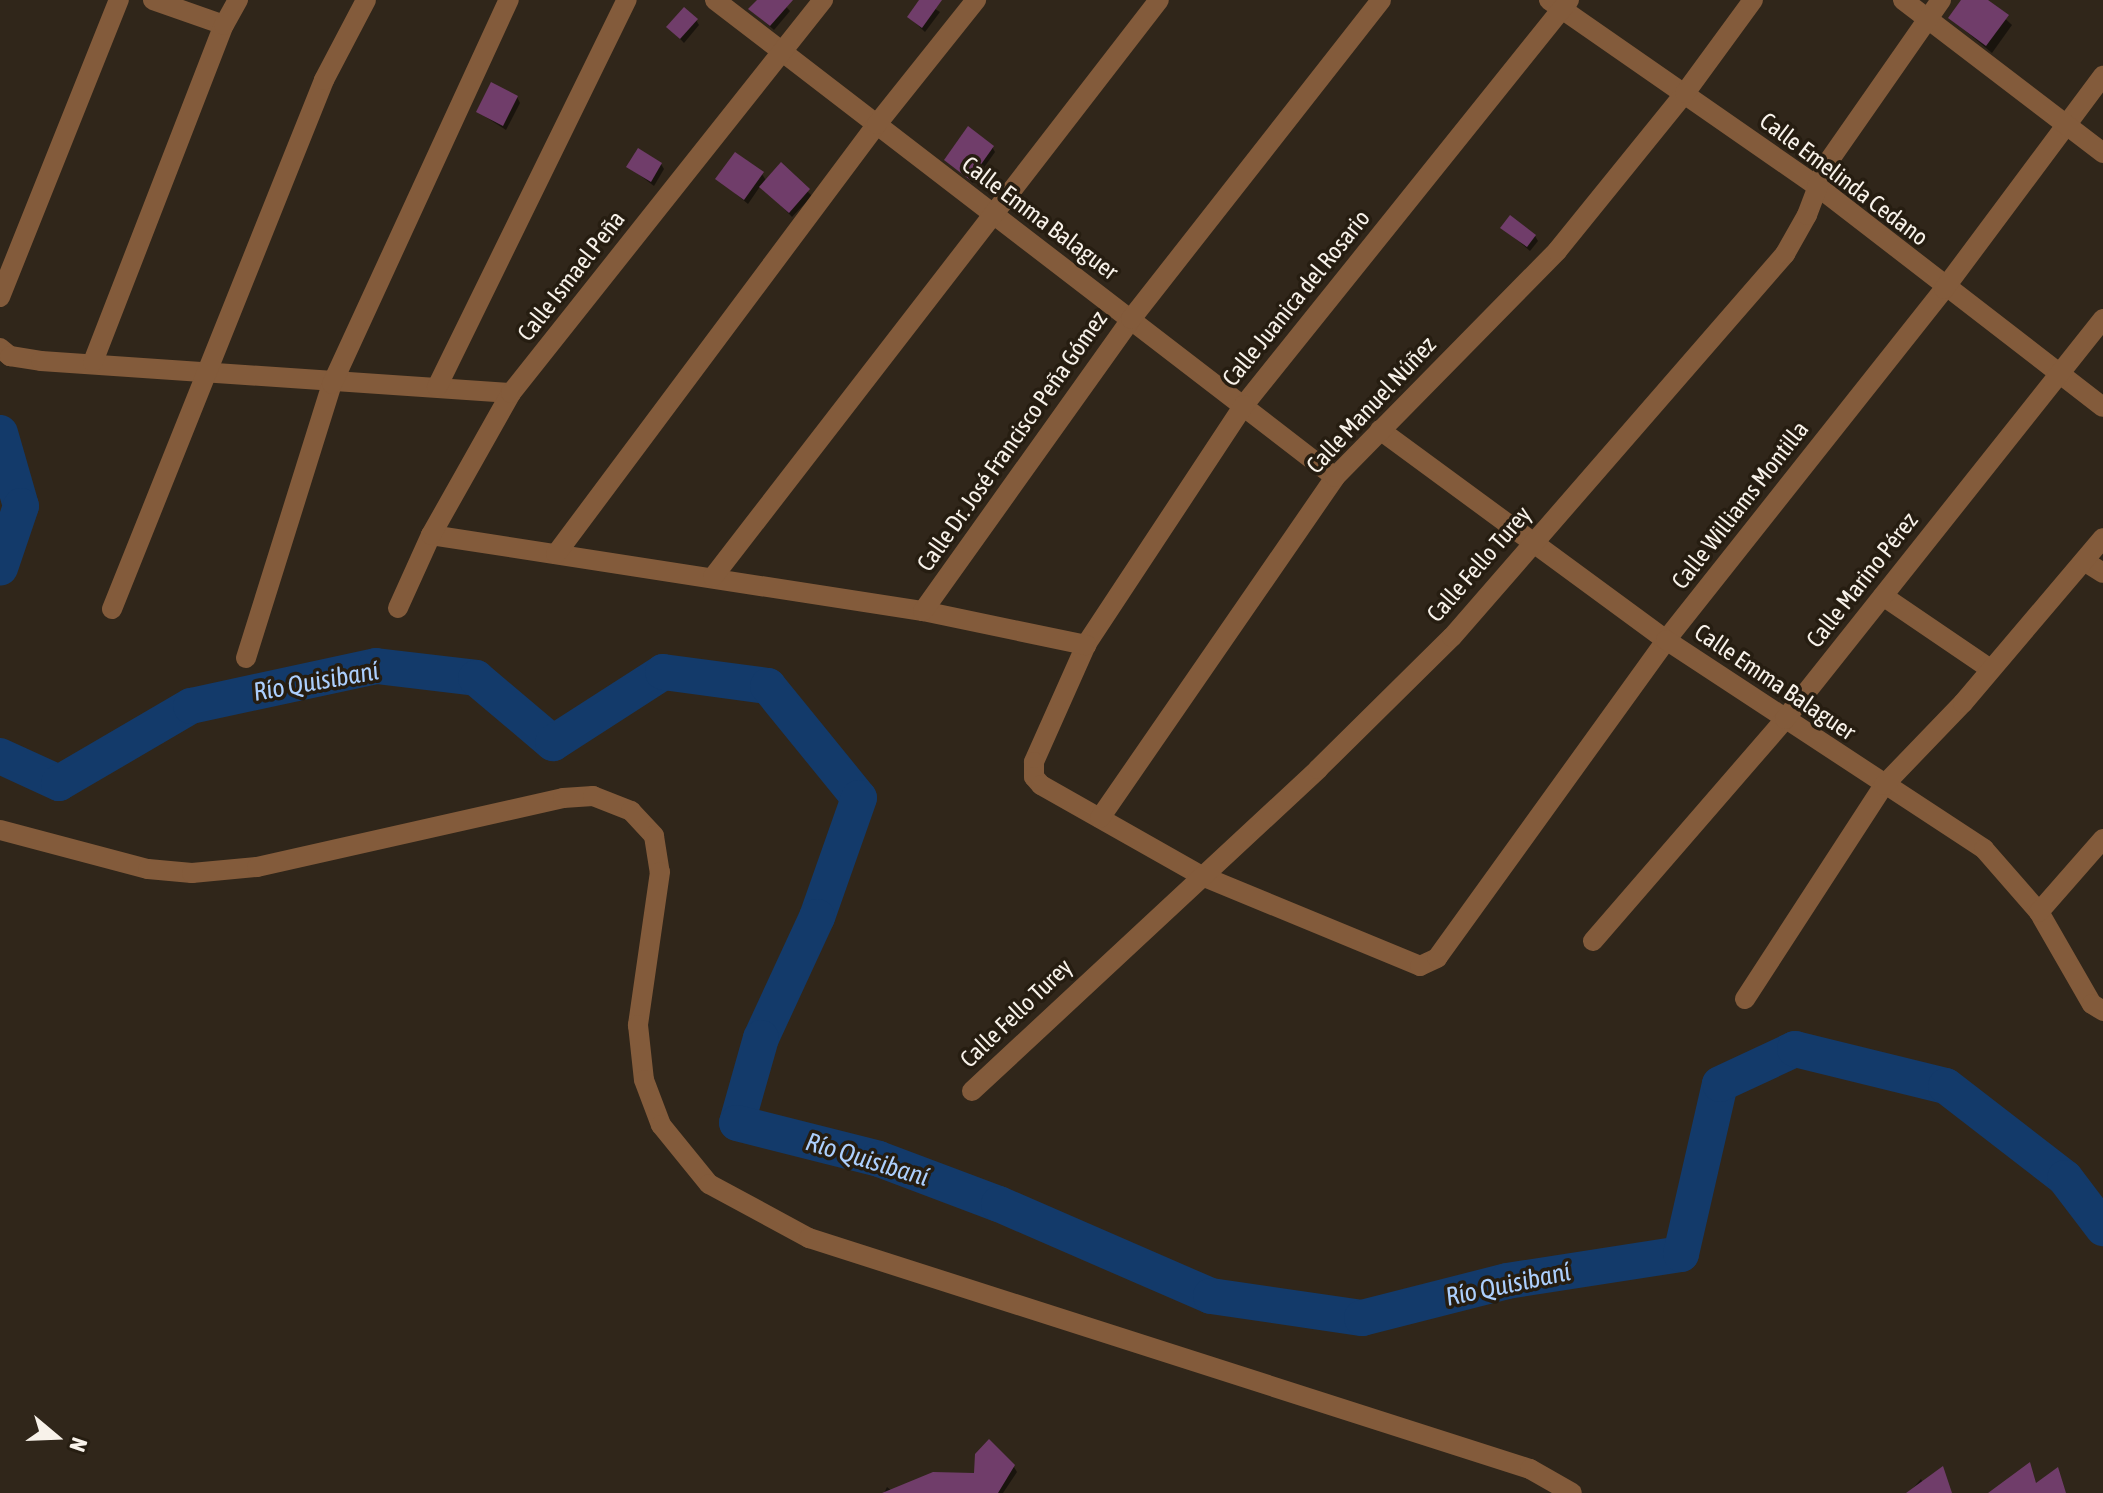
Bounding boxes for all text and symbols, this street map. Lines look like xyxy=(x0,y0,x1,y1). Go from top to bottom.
street label: Calle Emelinda Cedano xyxy=(1754,106,1934,252)
street label: Calle Emma Balaguer xyxy=(956,150,1124,286)
street label: Calle Juanica del Rosario xyxy=(1216,204,1376,392)
street label: Calle Ismael Peña xyxy=(511,205,631,347)
street label: Calle Dr. José Francisco Peña Gómez xyxy=(911,305,1113,577)
street label: Calle Manuel Núñez xyxy=(1300,331,1442,479)
street label: Calle Williams Montilla xyxy=(1665,415,1815,595)
street label: Calle Fello Turey xyxy=(1421,500,1537,628)
street label: Calle Marino Pérez xyxy=(1800,507,1924,653)
street label: Calle Emma Balaguer xyxy=(1689,618,1861,746)
water label: Río Quisibaní xyxy=(251,656,381,708)
street label: Calle Fello Turey xyxy=(954,953,1078,1073)
water label: Río Quisibaní xyxy=(802,1127,932,1193)
water label: Río Quisibaní xyxy=(1443,1257,1573,1313)
north arrow xyxy=(16,1397,96,1477)
text: N xyxy=(64,1434,93,1455)

